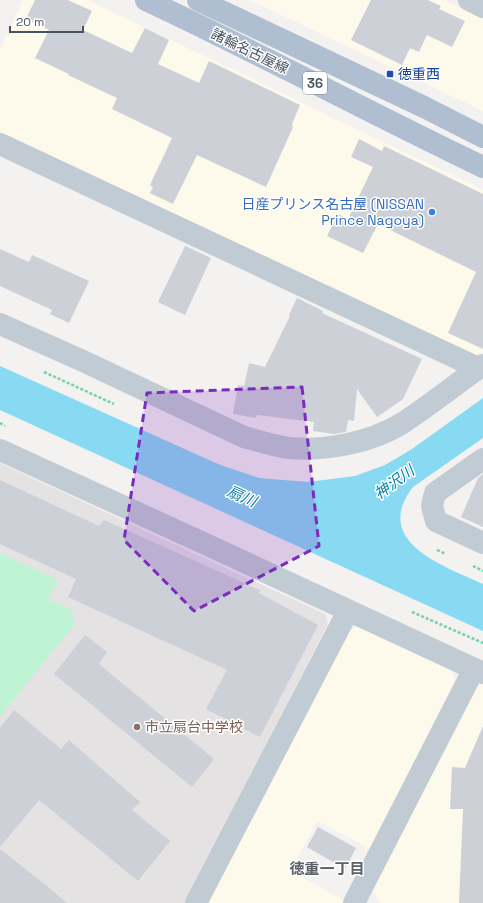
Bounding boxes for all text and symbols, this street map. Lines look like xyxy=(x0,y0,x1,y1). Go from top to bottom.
scale bar xyxy=(10,8,83,34)
text: 20 m xyxy=(16,14,44,30)
street label: 諸輪名古屋線 xyxy=(208,24,292,78)
place label: 徳重西 xyxy=(398,65,440,83)
marker: 徳重西 xyxy=(385,69,395,79)
road number: 36 xyxy=(303,72,327,94)
place label: 日産プリンス名古屋 (NISSAN Prince Nagoya) xyxy=(241,195,424,229)
marker: 日産プリンス名古屋 (NISSAN Prince Nagoya) xyxy=(427,207,437,217)
water label: 神沢川 xyxy=(370,460,419,503)
water label: 扇川 xyxy=(224,481,261,512)
place label: 市立扇台中学校 xyxy=(145,718,243,736)
marker: 市立扇台中学校 xyxy=(132,722,142,732)
district label: 徳重一丁目 xyxy=(289,859,365,878)

